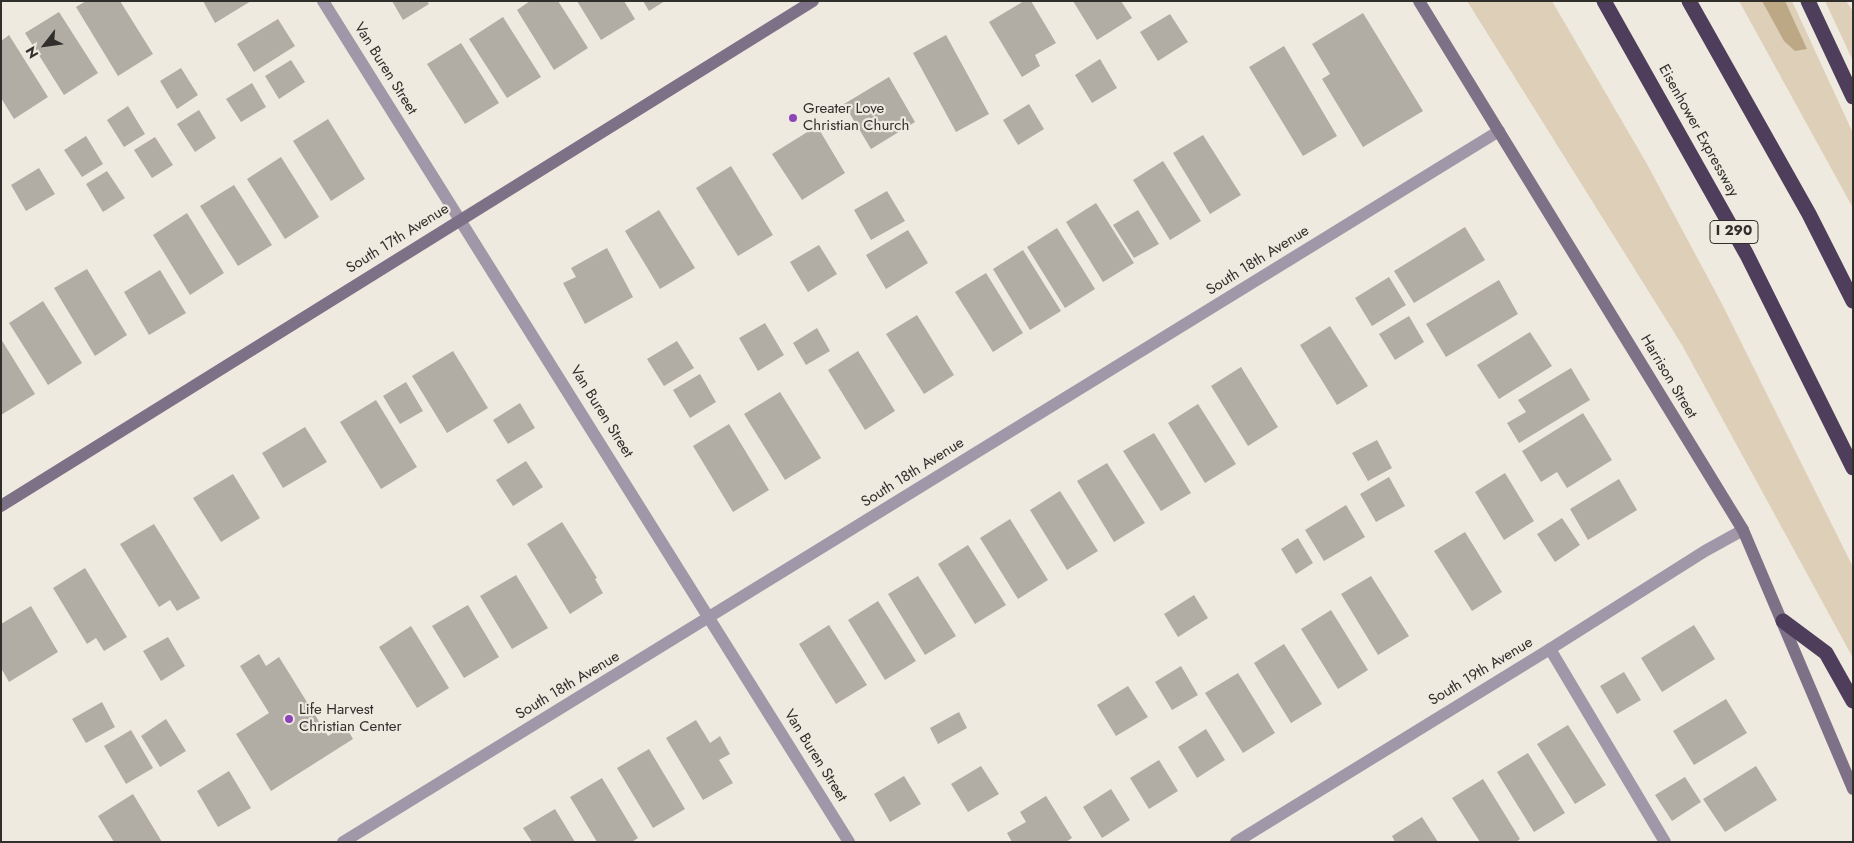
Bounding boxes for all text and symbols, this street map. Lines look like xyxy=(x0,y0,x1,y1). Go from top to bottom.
north arrow xyxy=(20,20,70,70)
street label: Van Buren Street xyxy=(350,20,420,118)
text: N xyxy=(21,43,43,62)
street label: Eisenhower Expressway xyxy=(1654,62,1742,200)
place label: Greater Love Christian Church xyxy=(803,100,909,135)
marker: Greater Love Christian Church xyxy=(787,112,799,124)
street label: South 17th Avenue xyxy=(343,200,453,278)
road number: I 290 xyxy=(1710,220,1758,243)
street label: South 18th Avenue xyxy=(1203,222,1313,300)
street label: Harrison Street xyxy=(1636,332,1700,422)
street label: Van Buren Street xyxy=(566,363,636,461)
street label: South 18th Avenue xyxy=(858,434,968,512)
street label: South 19th Avenue xyxy=(1426,634,1536,710)
street label: South 18th Avenue xyxy=(513,648,623,724)
place label: Life Harvest Christian Center xyxy=(299,701,402,736)
street label: Van Buren Street xyxy=(780,707,850,805)
marker: Life Harvest Christian Center xyxy=(283,713,295,725)

